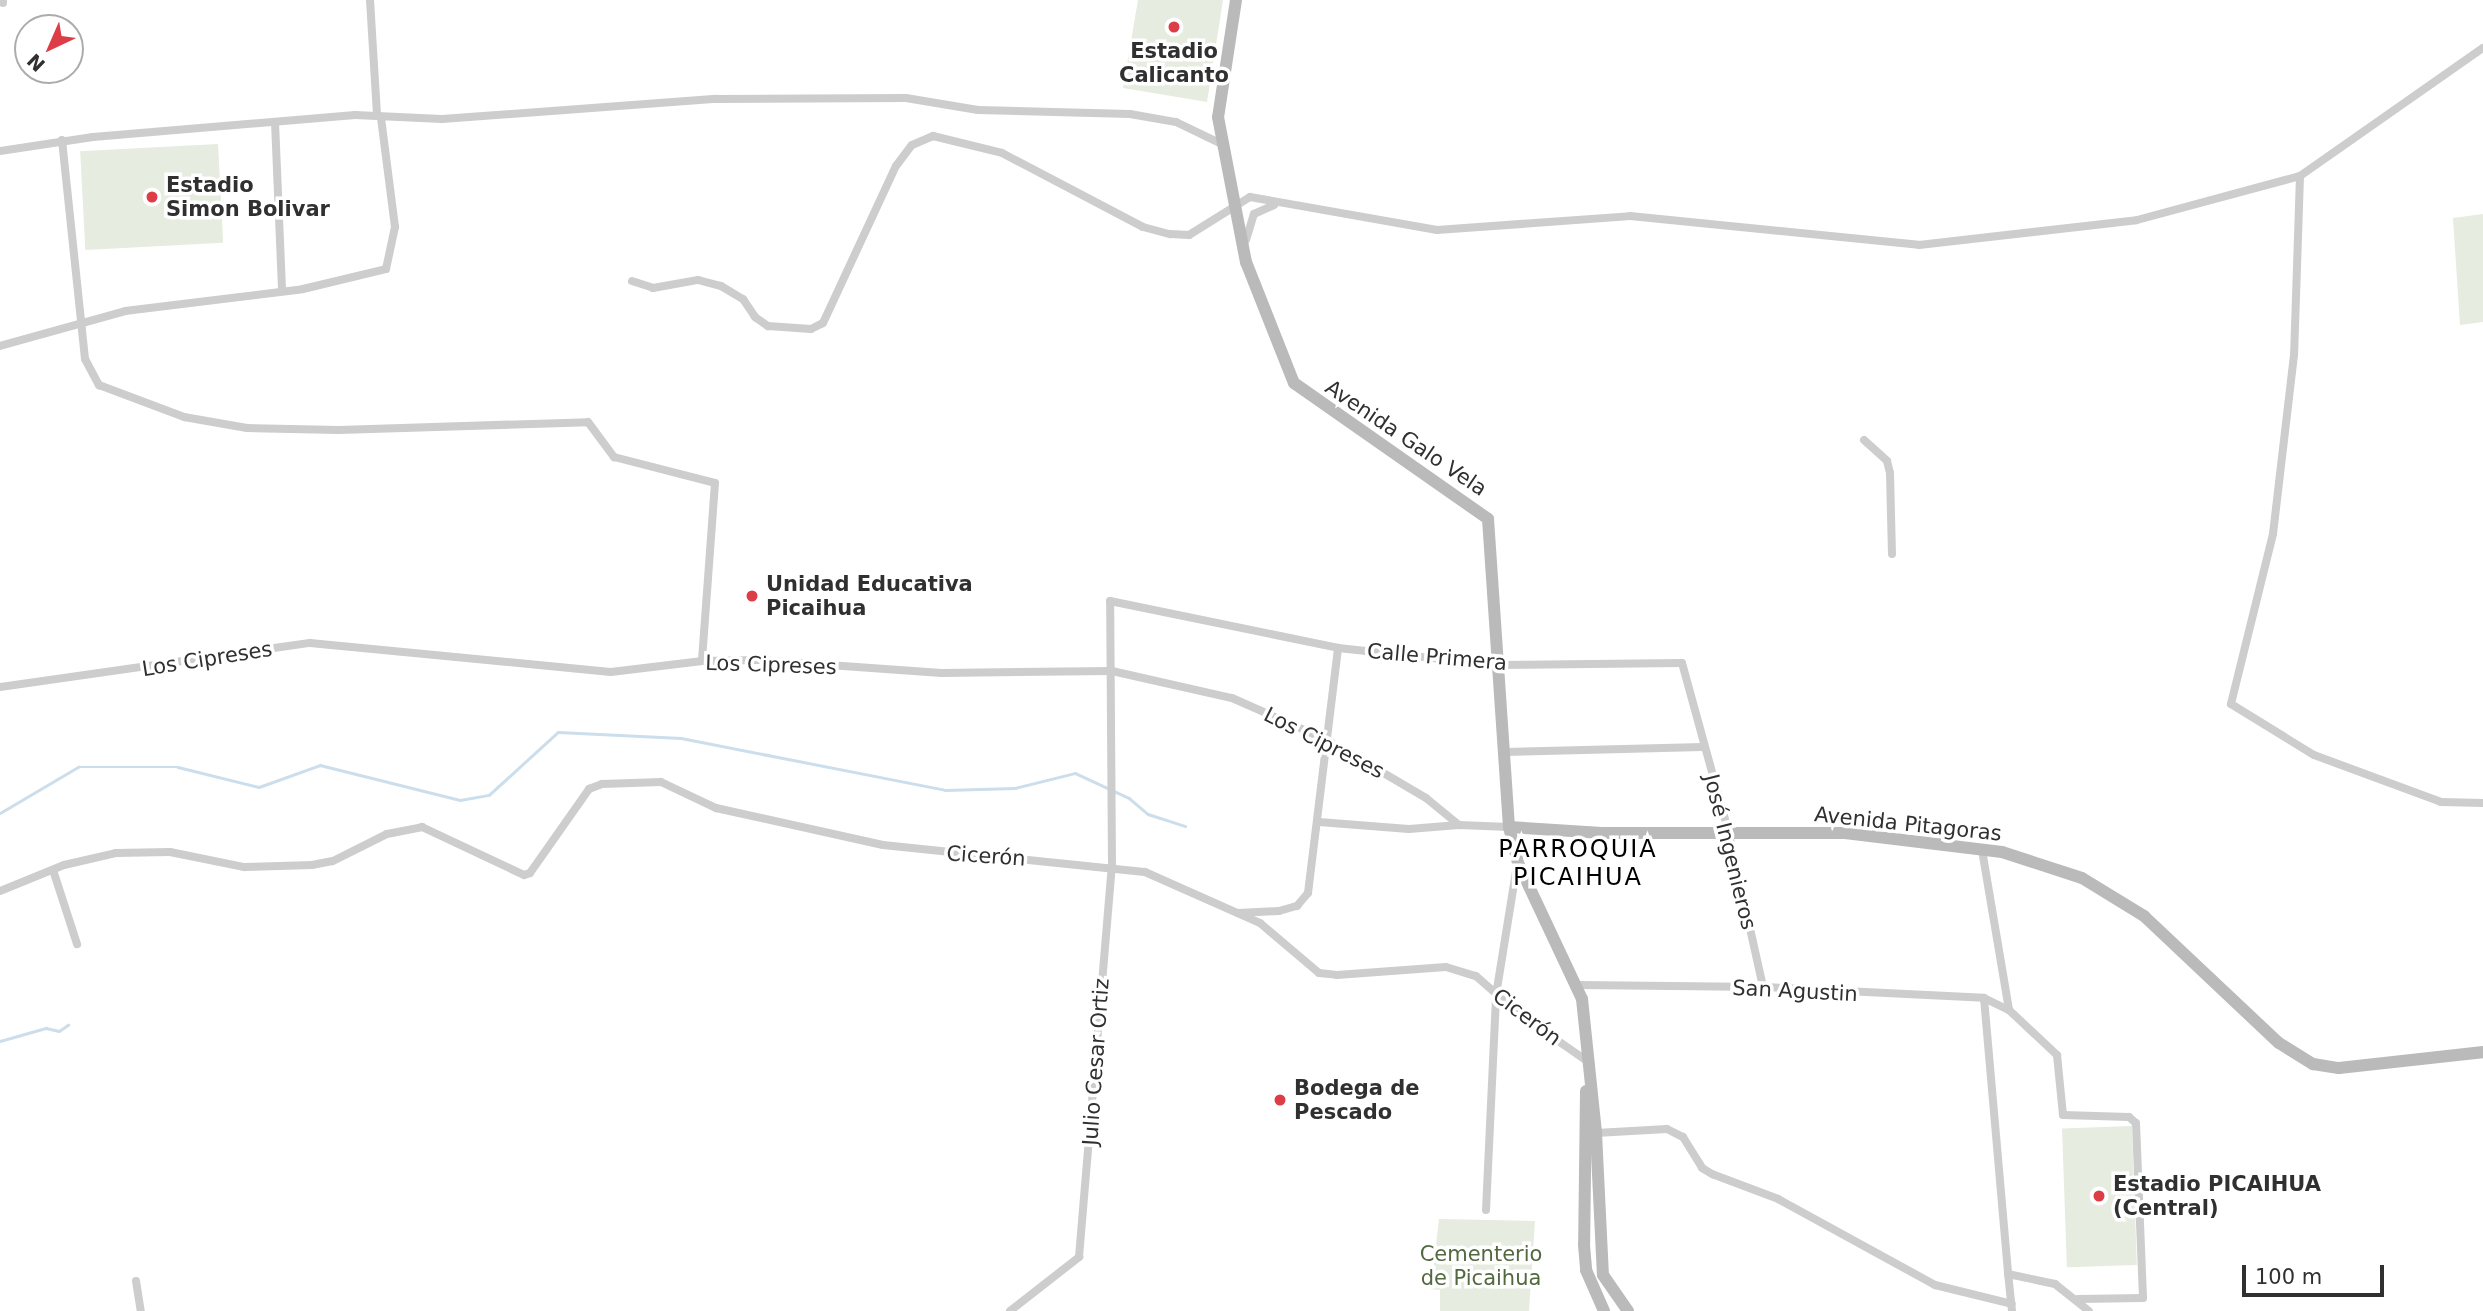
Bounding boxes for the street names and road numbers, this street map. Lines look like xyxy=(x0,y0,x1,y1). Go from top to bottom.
street label: Avenida Galo Vela xyxy=(1320,375,1492,501)
street label: Los Cipreses xyxy=(140,636,274,682)
street label: Calle Primera xyxy=(1366,638,1508,676)
street label: Los Cipreses xyxy=(705,650,837,680)
street label: Los Cipreses xyxy=(1260,702,1388,784)
street label: José Ingenieros xyxy=(1698,772,1762,932)
street label: Avenida Pitagoras xyxy=(1813,802,2003,846)
street label: Cicerón xyxy=(946,841,1026,871)
street label: San Agustin xyxy=(1732,975,1858,1007)
street label: Julio Cesar Ortiz xyxy=(1078,977,1114,1147)
street label: Cicerón xyxy=(1488,983,1566,1051)

